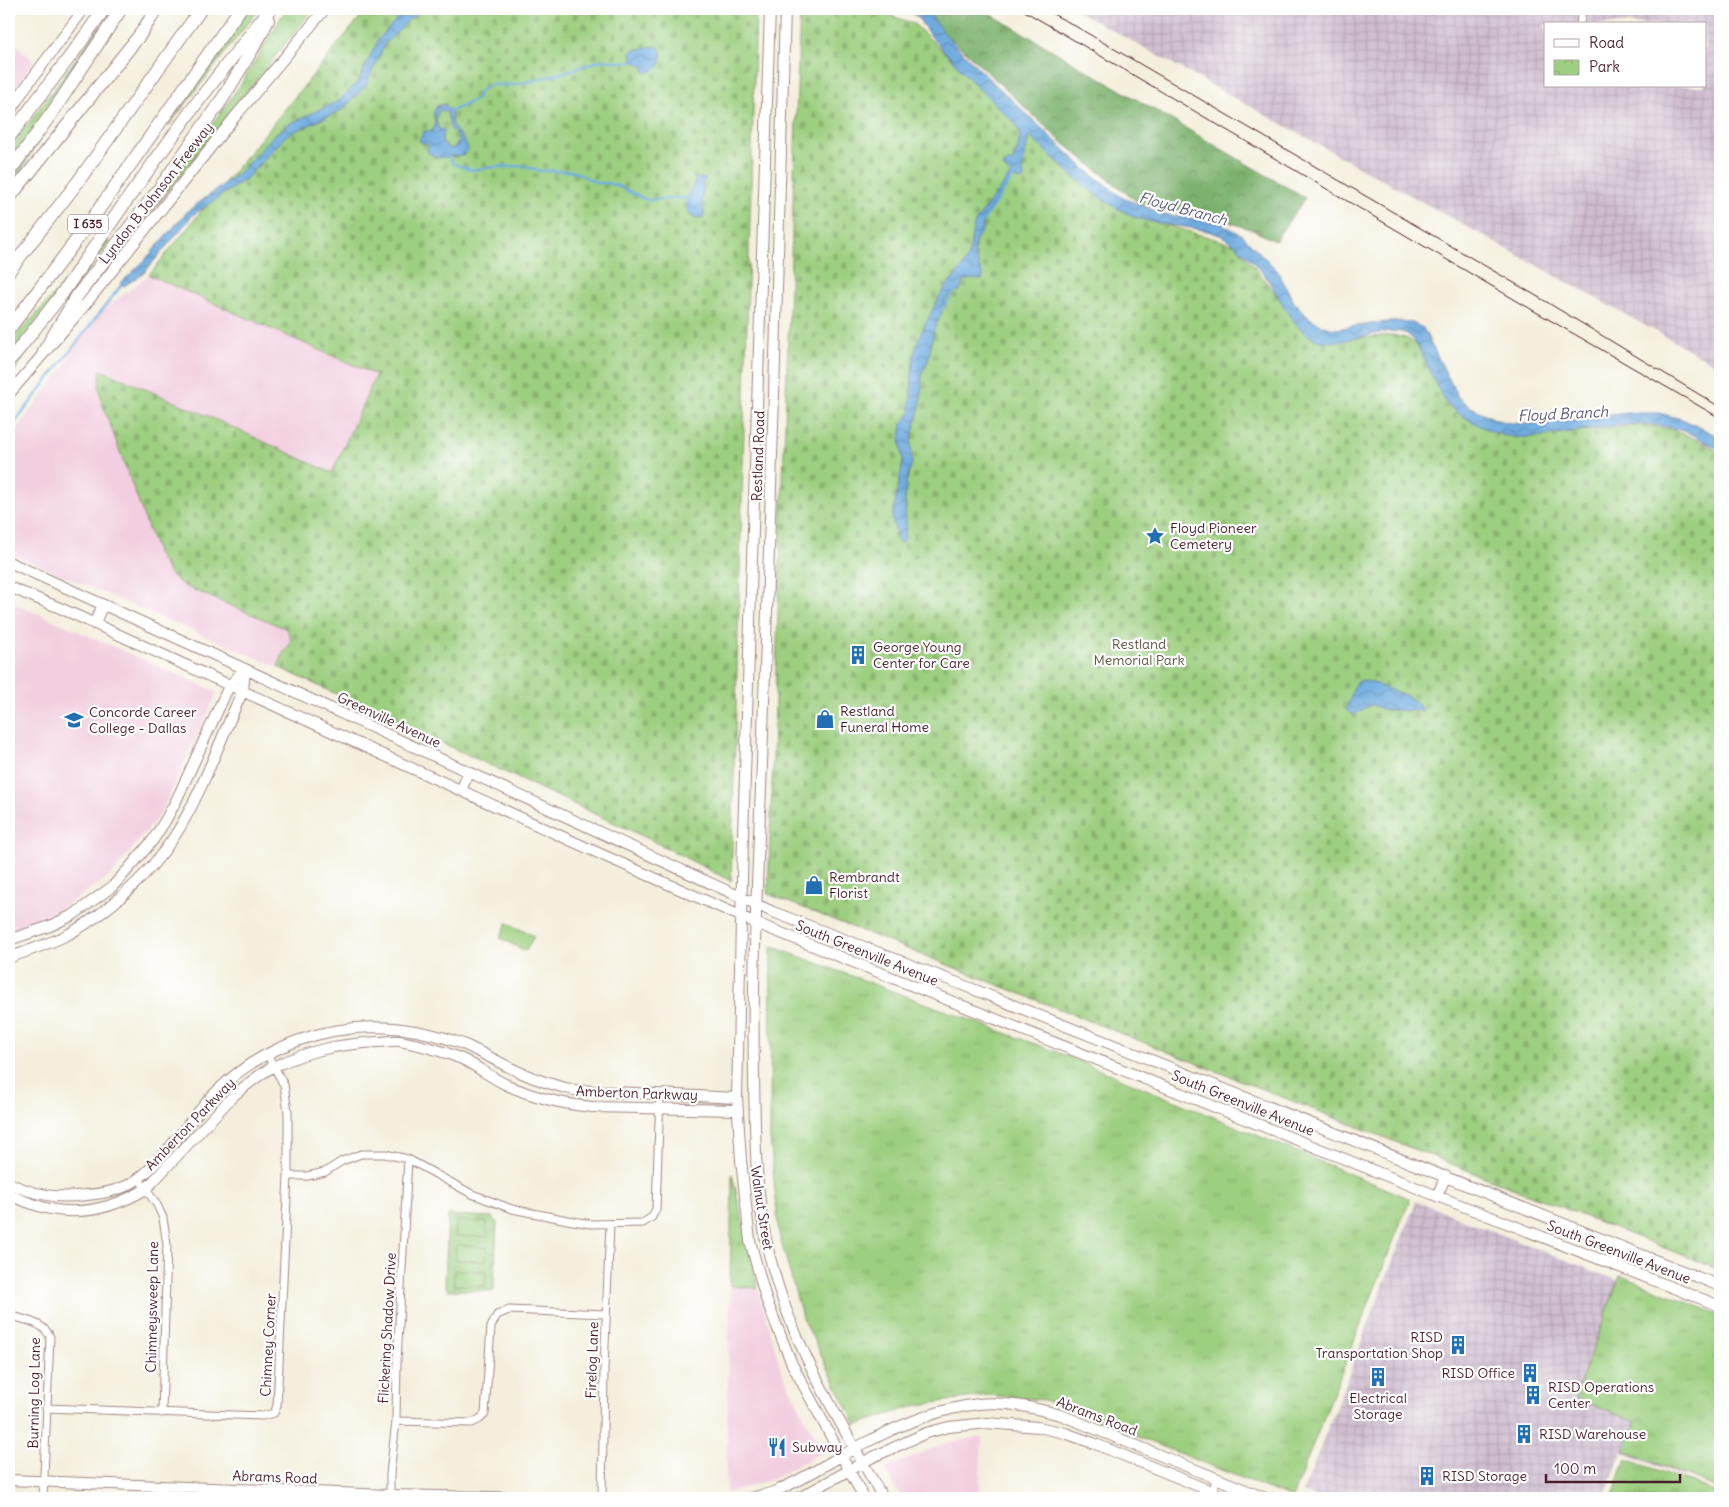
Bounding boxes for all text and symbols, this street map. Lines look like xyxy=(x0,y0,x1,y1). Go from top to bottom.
legend xyxy=(1544,22,1706,88)
text: Road xyxy=(1589,33,1624,52)
text: Park xyxy=(1589,57,1620,76)
street label: Lyndon B Johnson Freeway xyxy=(95,119,217,267)
water label: Floyd Branch xyxy=(1137,188,1230,229)
road number: I 635 xyxy=(68,214,108,233)
water label: Floyd Branch xyxy=(1517,402,1609,425)
street label: Restland Road xyxy=(747,410,769,502)
place label: Floyd Pioneer Cemetery xyxy=(1170,519,1257,553)
place icon: Floyd Pioneer Cemetery xyxy=(1144,525,1166,547)
park label: Restland Memorial Park xyxy=(1093,635,1185,669)
place label: George Young Center for Care xyxy=(873,638,970,672)
building icon: George Young Center for Care xyxy=(847,644,869,666)
street label: Greenville Avenue xyxy=(334,688,444,752)
place label: Restland Funeral Home xyxy=(840,702,929,736)
place label: Concorde Career College - Dallas xyxy=(89,703,197,737)
shop icon: Restland Funeral Home xyxy=(814,708,836,730)
school or university icon: Concorde Career College - Dallas xyxy=(63,709,85,731)
place label: Rembrandt Florist xyxy=(829,868,900,902)
shop icon: Rembrandt Florist xyxy=(803,874,825,896)
street label: South Greenville Avenue xyxy=(793,916,941,990)
street label: South Greenville Avenue xyxy=(1169,1066,1317,1140)
street label: Amberton Parkway xyxy=(141,1074,239,1174)
street label: Amberton Parkway xyxy=(576,1082,698,1104)
street label: Walnut Street xyxy=(746,1165,778,1252)
street label: South Greenville Avenue xyxy=(1545,1216,1693,1288)
street label: Chimneysweep Lane xyxy=(142,1241,162,1373)
street label: Flickering Shadow Drive xyxy=(374,1252,400,1404)
street label: Chimney Corner xyxy=(256,1292,280,1397)
street label: Firelog Lane xyxy=(582,1321,602,1399)
place label: RISD Transportation Shop xyxy=(1315,1328,1443,1362)
building icon: RISD Transportation Shop xyxy=(1447,1334,1469,1356)
street label: Burning Log Lane xyxy=(24,1337,44,1449)
building icon: RISD Office xyxy=(1519,1362,1541,1384)
place label: RISD Office xyxy=(1441,1364,1515,1382)
building icon: Electrical Storage xyxy=(1367,1366,1389,1388)
place label: RISD Operations Center xyxy=(1548,1378,1654,1412)
building icon: RISD Operations Center xyxy=(1522,1384,1544,1406)
place label: Electrical Storage xyxy=(1349,1389,1407,1423)
street label: Abrams Road xyxy=(1054,1392,1140,1440)
building icon: RISD Warehouse xyxy=(1513,1423,1535,1445)
place label: RISD Warehouse xyxy=(1539,1425,1646,1443)
restaurant icon: Subway xyxy=(766,1436,788,1458)
place label: Subway xyxy=(792,1438,843,1456)
scale bar xyxy=(1546,1452,1680,1484)
text: 100 m xyxy=(1554,1459,1596,1478)
building icon: RISD Storage xyxy=(1416,1465,1438,1487)
street label: Abrams Road xyxy=(232,1467,318,1487)
place label: RISD Storage xyxy=(1442,1467,1527,1485)

